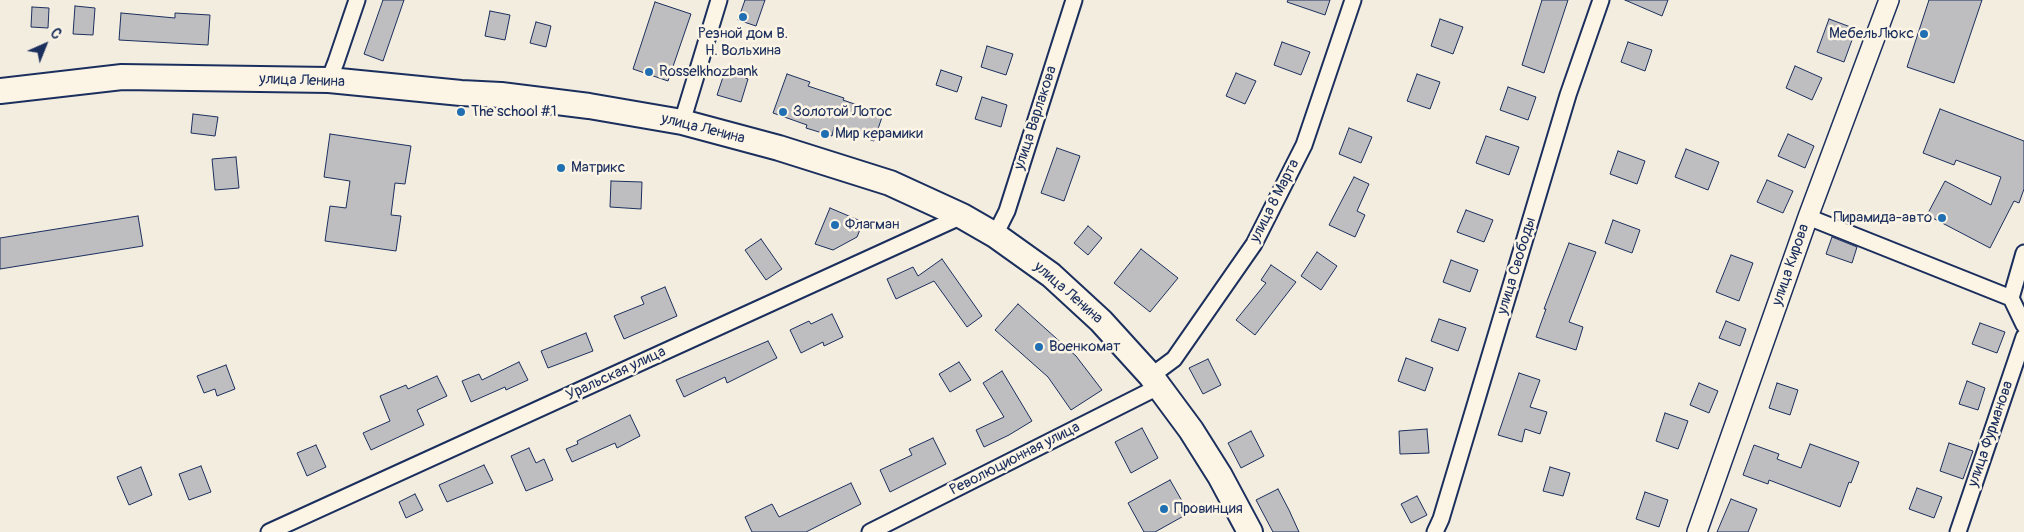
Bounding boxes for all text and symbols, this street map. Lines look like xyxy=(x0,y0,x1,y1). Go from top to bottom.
marker: Резной дом В. Н. Вольхина xyxy=(737,11,749,23)
north arrow xyxy=(20,20,70,70)
text: С xyxy=(47,25,65,43)
place label: Резной дом В. Н. Вольхина xyxy=(698,25,788,60)
place label: МебельЛюкс xyxy=(1829,25,1914,43)
marker: МебельЛюкс xyxy=(1918,28,1930,40)
place label: Rosselkhozbank xyxy=(659,63,758,81)
street label: улица Варлакова xyxy=(1011,64,1061,172)
marker: Rosselkhozbank xyxy=(643,66,655,78)
street label: улица Ленина xyxy=(259,71,345,91)
place label: The school #1 xyxy=(471,103,557,121)
place label: Золотой Лотос xyxy=(793,103,892,121)
marker: The school #1 xyxy=(455,106,467,118)
marker: Золотой Лотос xyxy=(777,106,789,118)
street label: улица Ленина xyxy=(659,110,747,148)
place label: Мир керамики xyxy=(835,125,923,143)
marker: Мир керамики xyxy=(819,128,831,140)
street label: улица 8 Марта xyxy=(1246,156,1304,246)
place label: Матрикс xyxy=(571,159,625,177)
marker: Матрикс xyxy=(555,162,567,174)
place label: Пирамида-авто xyxy=(1833,209,1932,227)
marker: Пирамида-авто xyxy=(1936,212,1948,224)
street label: улица Свободы xyxy=(1494,215,1540,317)
place label: Флагман xyxy=(845,216,899,234)
marker: Флагман xyxy=(829,219,841,231)
street label: улица Кирова xyxy=(1769,222,1813,308)
street label: улица Ленина xyxy=(1030,258,1106,328)
place label: Военкомат xyxy=(1049,338,1121,356)
marker: Военкомат xyxy=(1033,341,1045,353)
street label: Уральская улица xyxy=(563,343,669,405)
street label: улица Фурманова xyxy=(1964,379,2018,489)
street label: Революционная улица xyxy=(947,418,1083,500)
place label: Провинция xyxy=(1174,500,1243,518)
marker: Провинция xyxy=(1158,503,1170,515)

